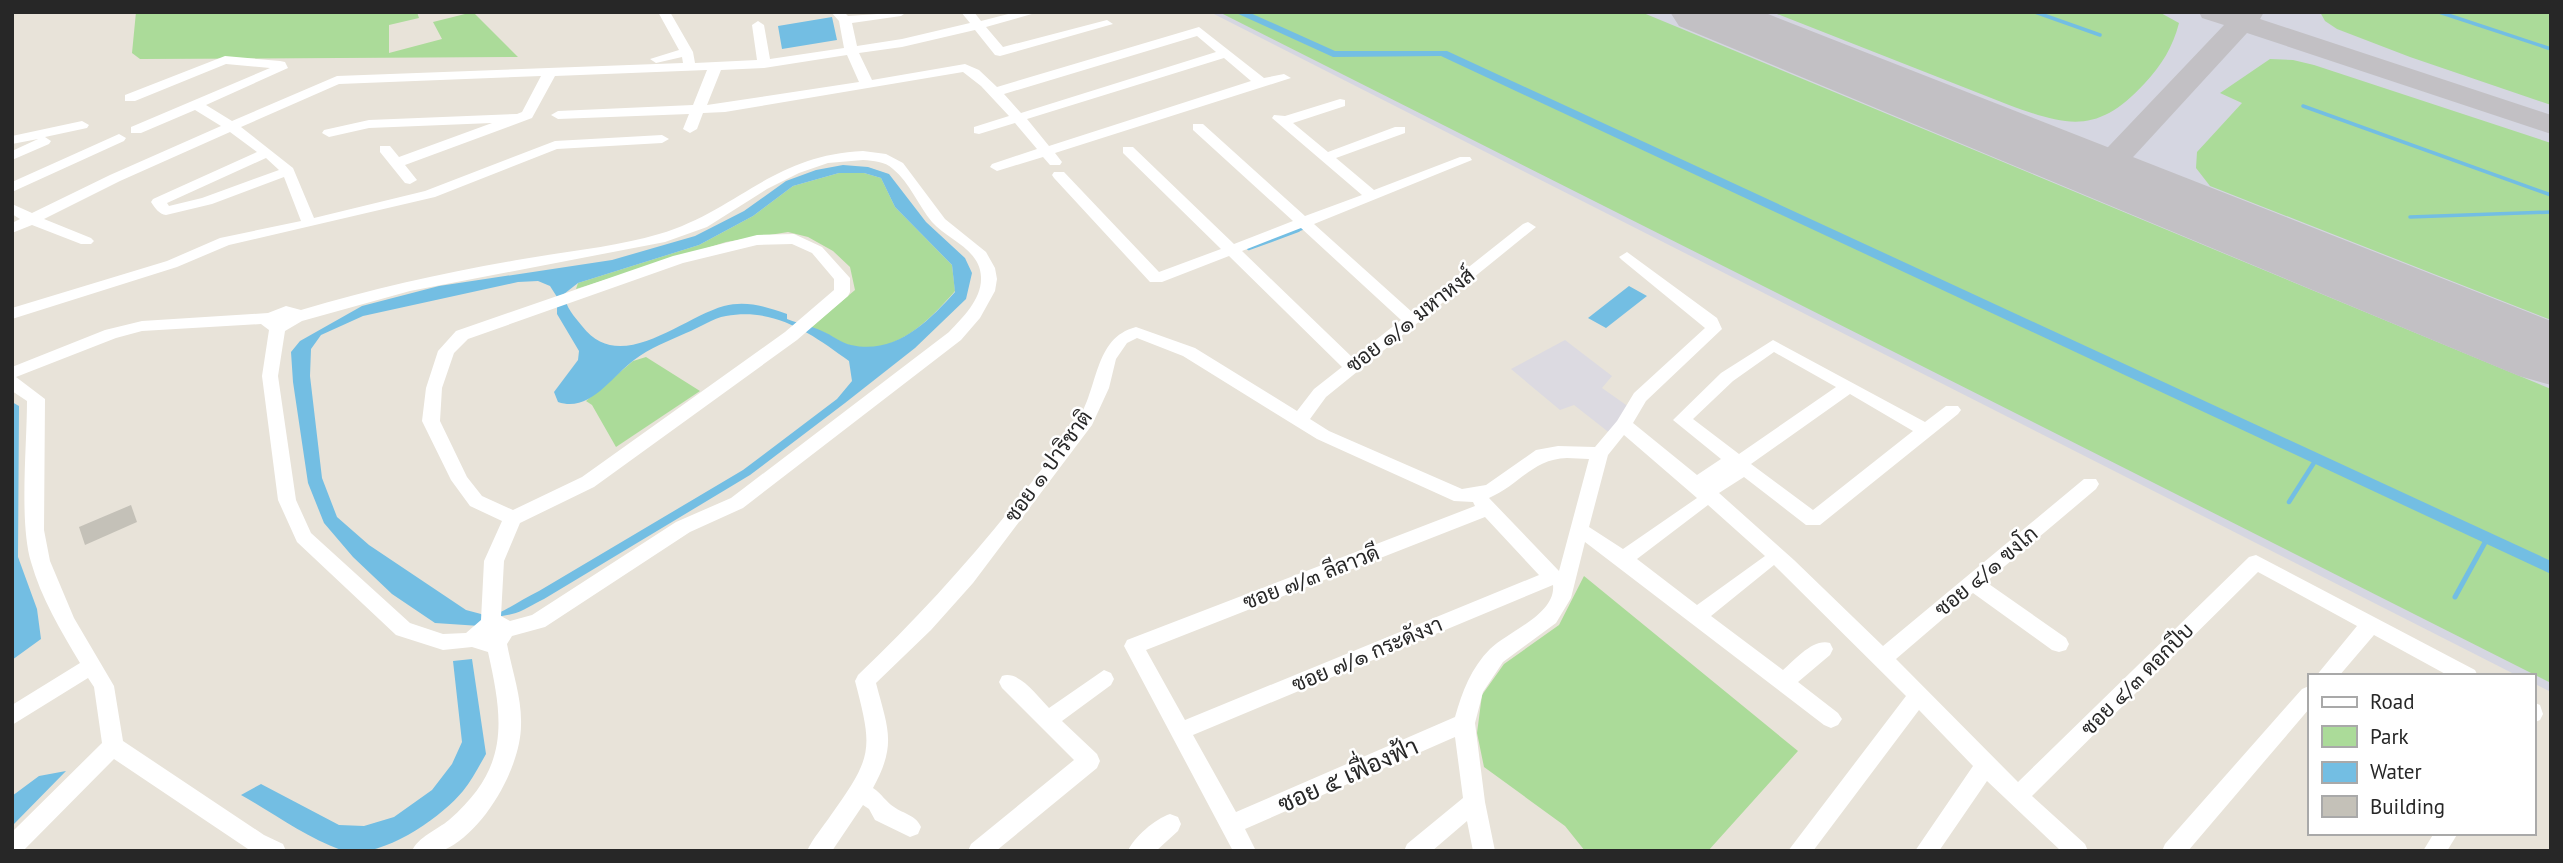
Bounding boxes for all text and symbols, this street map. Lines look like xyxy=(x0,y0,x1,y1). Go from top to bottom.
street label: ซอย ๑/๑ มหาหงส์ xyxy=(1340,261,1480,379)
street label: ซอย ๑ ปาริชาติ xyxy=(998,404,1098,528)
street label: ซอย ๔/๑ ฃงโก xyxy=(1929,520,2043,622)
street label: ซอย ๗/๓ ลีลาวดี xyxy=(1239,539,1383,615)
street label: ซอย ๗/๑ กระดังงา xyxy=(1288,610,1446,698)
street label: ซอย ๔/๓ ดอกปีบ xyxy=(2075,617,2199,741)
legend xyxy=(2308,674,2535,835)
text: Road xyxy=(2370,688,2414,715)
text: Park xyxy=(2370,723,2409,750)
street label: ซอย ๕ เฟื่องฟ้า xyxy=(1271,726,1423,820)
text: Water xyxy=(2370,758,2422,785)
text: Building xyxy=(2370,793,2445,820)

